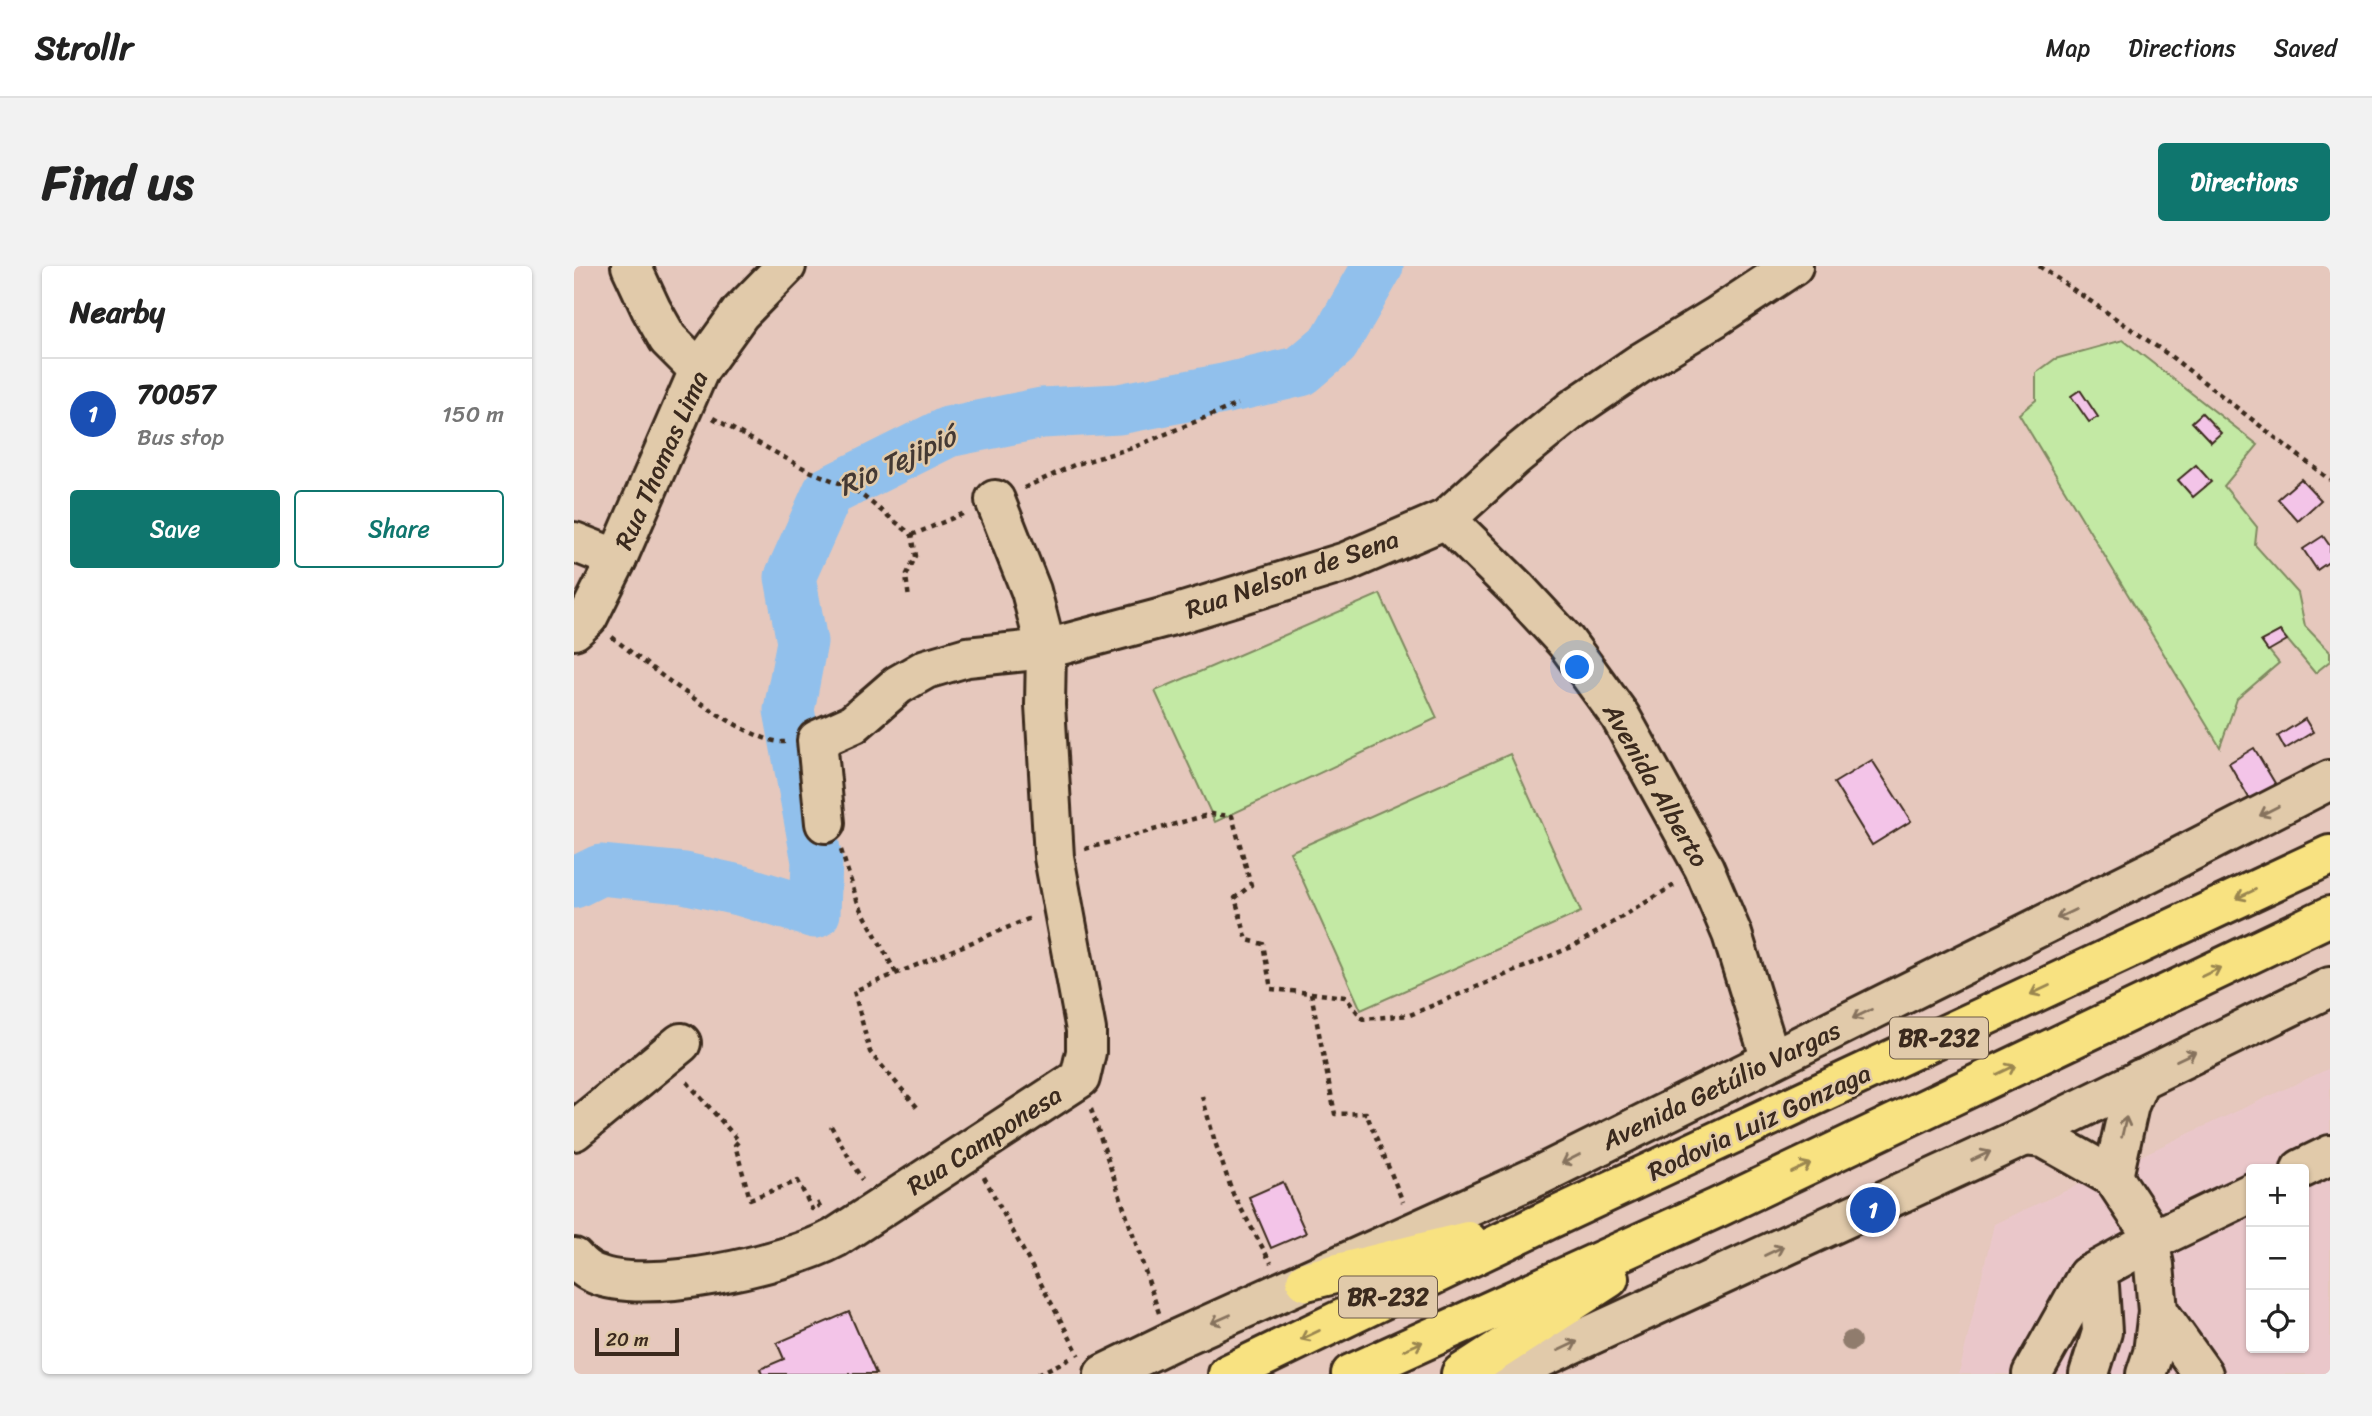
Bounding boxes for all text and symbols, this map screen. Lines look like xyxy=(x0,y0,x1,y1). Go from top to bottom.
text: Strollr xyxy=(35,19,133,77)
text: Map xyxy=(2046,27,2090,69)
text: Directions xyxy=(2128,27,2236,69)
text: Saved xyxy=(2274,27,2337,69)
text: Find us xyxy=(42,139,194,226)
button: Directions xyxy=(2158,143,2330,221)
text: Nearby xyxy=(70,285,165,339)
street label: Rua Thomas Lima xyxy=(601,363,721,557)
text: 70057 xyxy=(137,371,215,417)
text: 1 xyxy=(88,394,98,435)
text: 150 m xyxy=(442,394,504,435)
water label: Rio Tejipió xyxy=(830,410,970,510)
text: Bus stop xyxy=(137,417,224,458)
button: Save xyxy=(70,490,280,568)
button: Share xyxy=(294,490,504,568)
street label: Rua Nelson de Sena xyxy=(1179,516,1405,632)
your location xyxy=(1560,650,1594,684)
street label: Avenida Alberto xyxy=(1590,693,1722,876)
one-way arrow xyxy=(2259,805,2280,818)
one-way arrow xyxy=(2236,888,2257,901)
one-way arrow xyxy=(2056,907,2077,921)
one-way arrow xyxy=(2200,965,2221,979)
one-way arrow xyxy=(2030,984,2051,998)
street label: Avenida Getúlio Vargas xyxy=(1592,1007,1849,1163)
one-way arrow xyxy=(1852,1008,1873,1022)
road number: BR-232 xyxy=(1890,1018,1988,1058)
one-way arrow xyxy=(2175,1049,2196,1063)
street label: Rodovia Luiz Gonzaga xyxy=(1640,1050,1878,1194)
one-way arrow xyxy=(1995,1063,2016,1077)
street label: Rua Camponesa xyxy=(897,1072,1071,1208)
one-way arrow xyxy=(2118,1116,2132,1139)
one-way arrow xyxy=(1970,1149,1991,1162)
one-way arrow xyxy=(1561,1153,1582,1167)
one-way arrow xyxy=(1790,1161,1811,1174)
map controls xyxy=(2246,1164,2309,1353)
button: + xyxy=(2246,1164,2309,1227)
pin: 1 xyxy=(1850,1184,1896,1236)
button: − xyxy=(2246,1227,2309,1290)
one-way arrow xyxy=(1763,1244,1785,1257)
road number: BR-232 xyxy=(1339,1276,1437,1317)
button: locate xyxy=(2246,1290,2309,1353)
one-way arrow xyxy=(1211,1313,1233,1326)
text: 20 m xyxy=(606,1323,649,1356)
scale bar xyxy=(595,1325,679,1357)
one-way arrow xyxy=(1300,1328,1321,1342)
one-way arrow xyxy=(1557,1338,1578,1352)
one-way arrow xyxy=(1402,1339,1423,1352)

